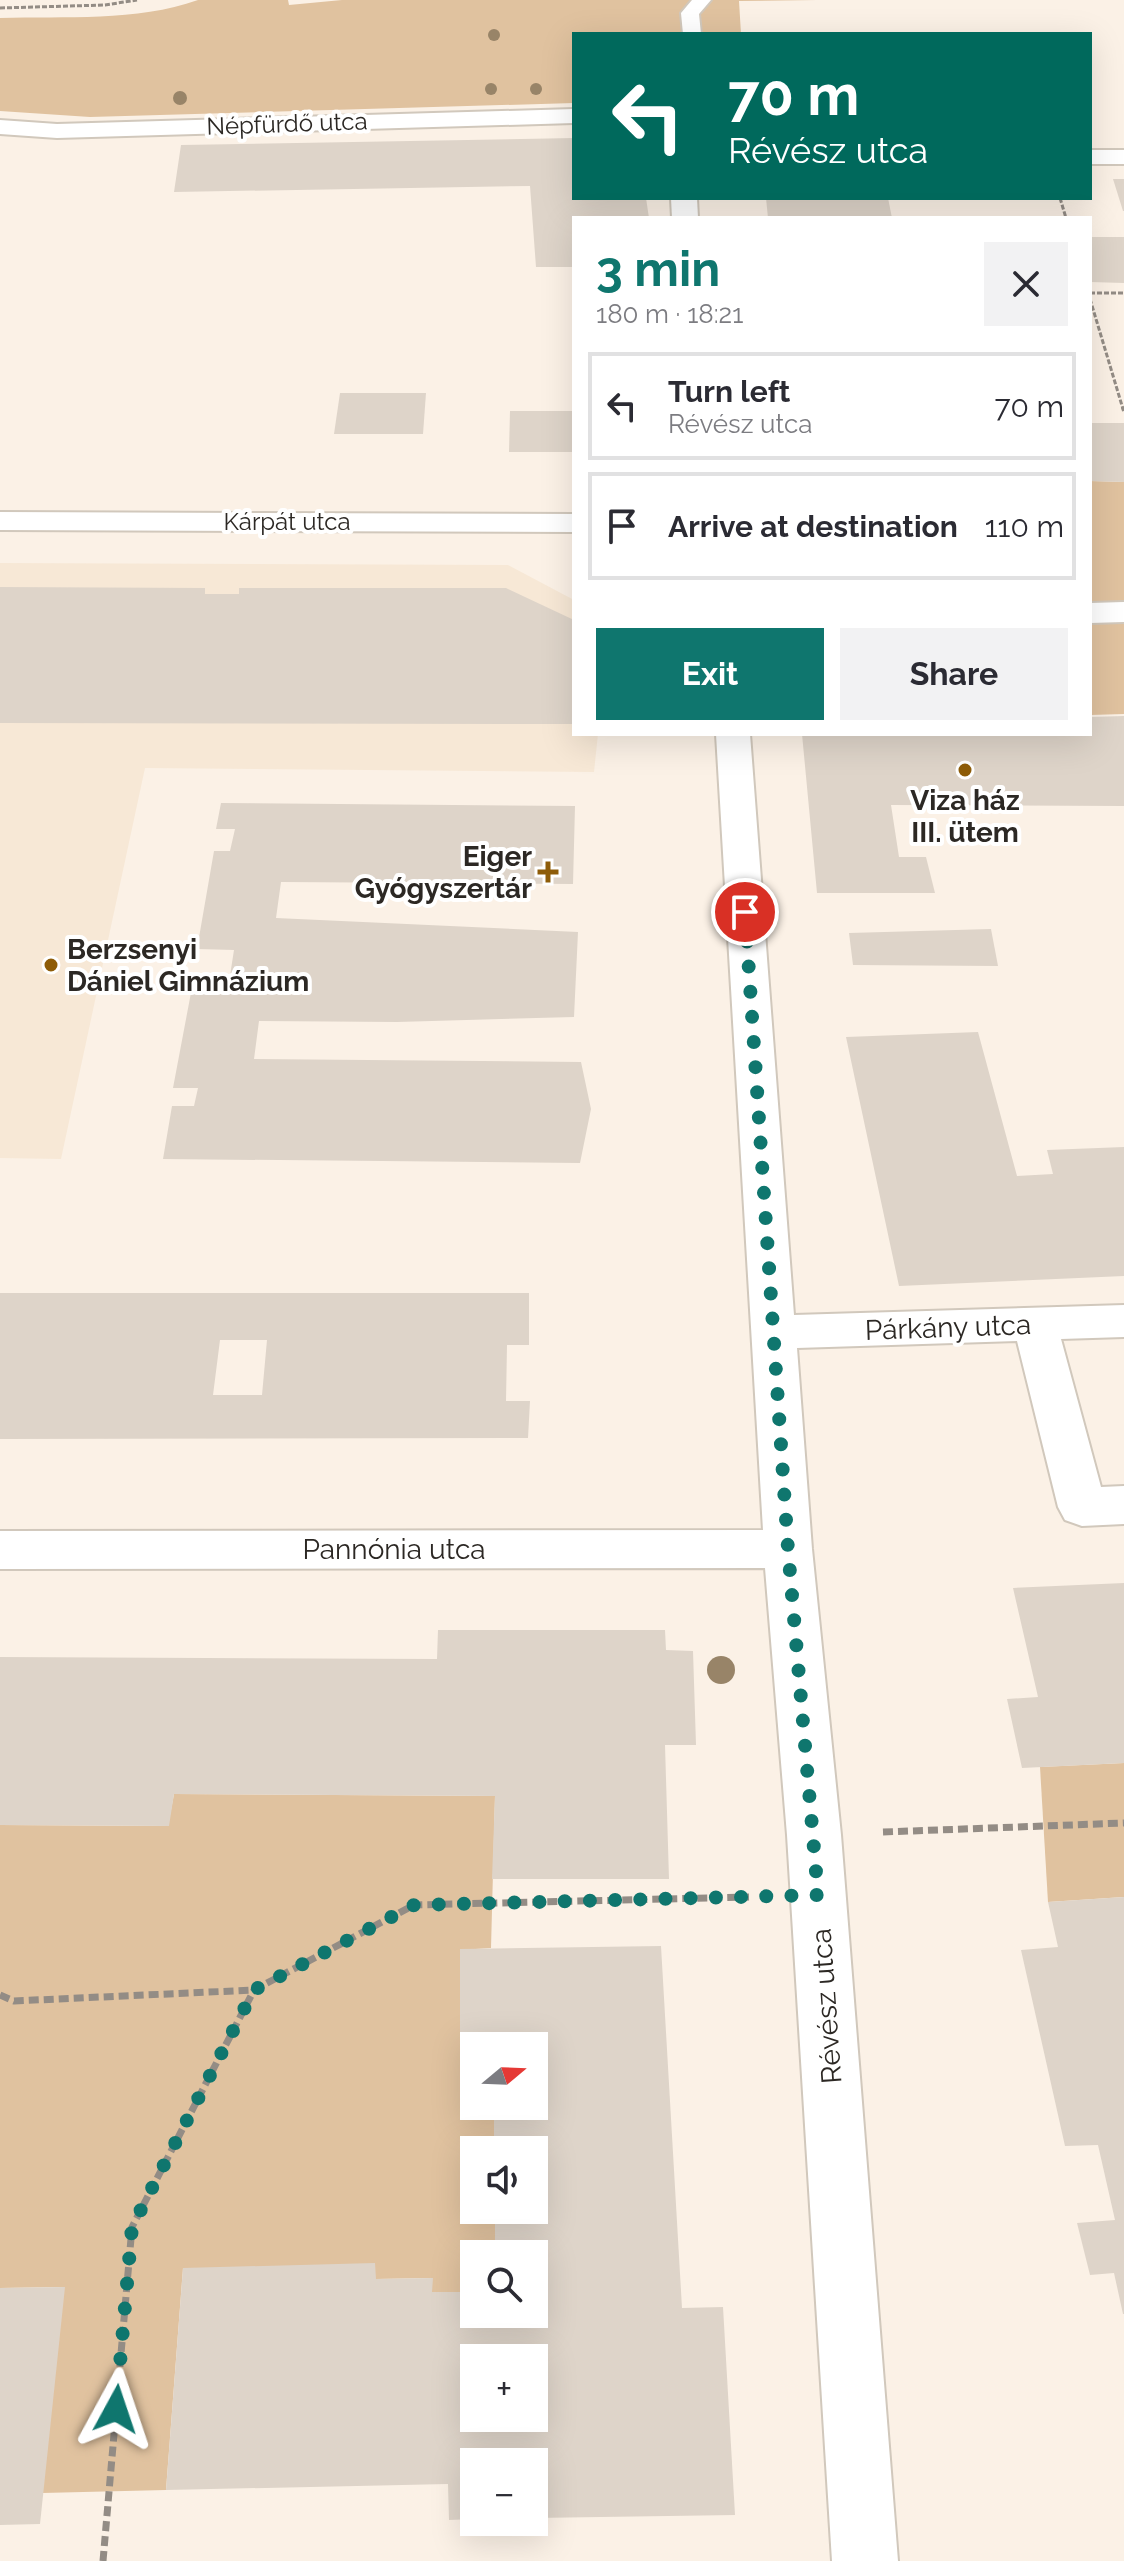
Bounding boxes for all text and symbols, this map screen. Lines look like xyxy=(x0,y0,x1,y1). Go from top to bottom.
text: 70 m xyxy=(728,62,859,128)
icon: left xyxy=(596,64,700,168)
street label: Népfürdő utca xyxy=(206,106,368,141)
text: Révész utca xyxy=(728,129,928,171)
text: 3 min xyxy=(596,241,720,297)
button: close xyxy=(984,242,1068,326)
text: 180 m · 18:21 xyxy=(596,299,743,329)
text: Turn left xyxy=(668,374,790,409)
icon: left xyxy=(600,384,644,428)
text: 70 m xyxy=(994,389,1064,424)
text: Révész utca xyxy=(668,409,812,439)
icon: arrive xyxy=(600,504,644,548)
street label: Kárpát utca xyxy=(223,507,351,536)
text: Arrive at destination xyxy=(668,509,958,544)
text: 110 m xyxy=(985,509,1064,544)
button: Exit xyxy=(596,628,824,720)
button: Share xyxy=(840,628,1068,720)
marker: Viza ház III. ütem xyxy=(956,761,974,779)
place label: Viza ház III. ütem xyxy=(910,784,1020,849)
place label: Eiger Gyógyszertár xyxy=(355,840,532,905)
marker: Eiger Gyógyszertár xyxy=(539,863,557,881)
pin xyxy=(711,878,779,946)
icon: arrive xyxy=(723,890,767,934)
place label: Berzsenyi Dániel Gimnázium xyxy=(67,933,309,998)
marker: Berzsenyi Dániel Gimnázium xyxy=(42,956,60,974)
street label: Párkány utca xyxy=(864,1308,1032,1347)
street label: Pannónia utca xyxy=(302,1533,486,1566)
street label: Révész utca xyxy=(805,1927,848,2085)
north arrow xyxy=(460,2032,548,2120)
map controls xyxy=(460,2032,548,2536)
button: sound xyxy=(460,2136,548,2224)
button: search xyxy=(460,2240,548,2328)
button: + xyxy=(460,2344,548,2432)
position arrow xyxy=(74,2367,158,2451)
button: − xyxy=(460,2448,548,2536)

